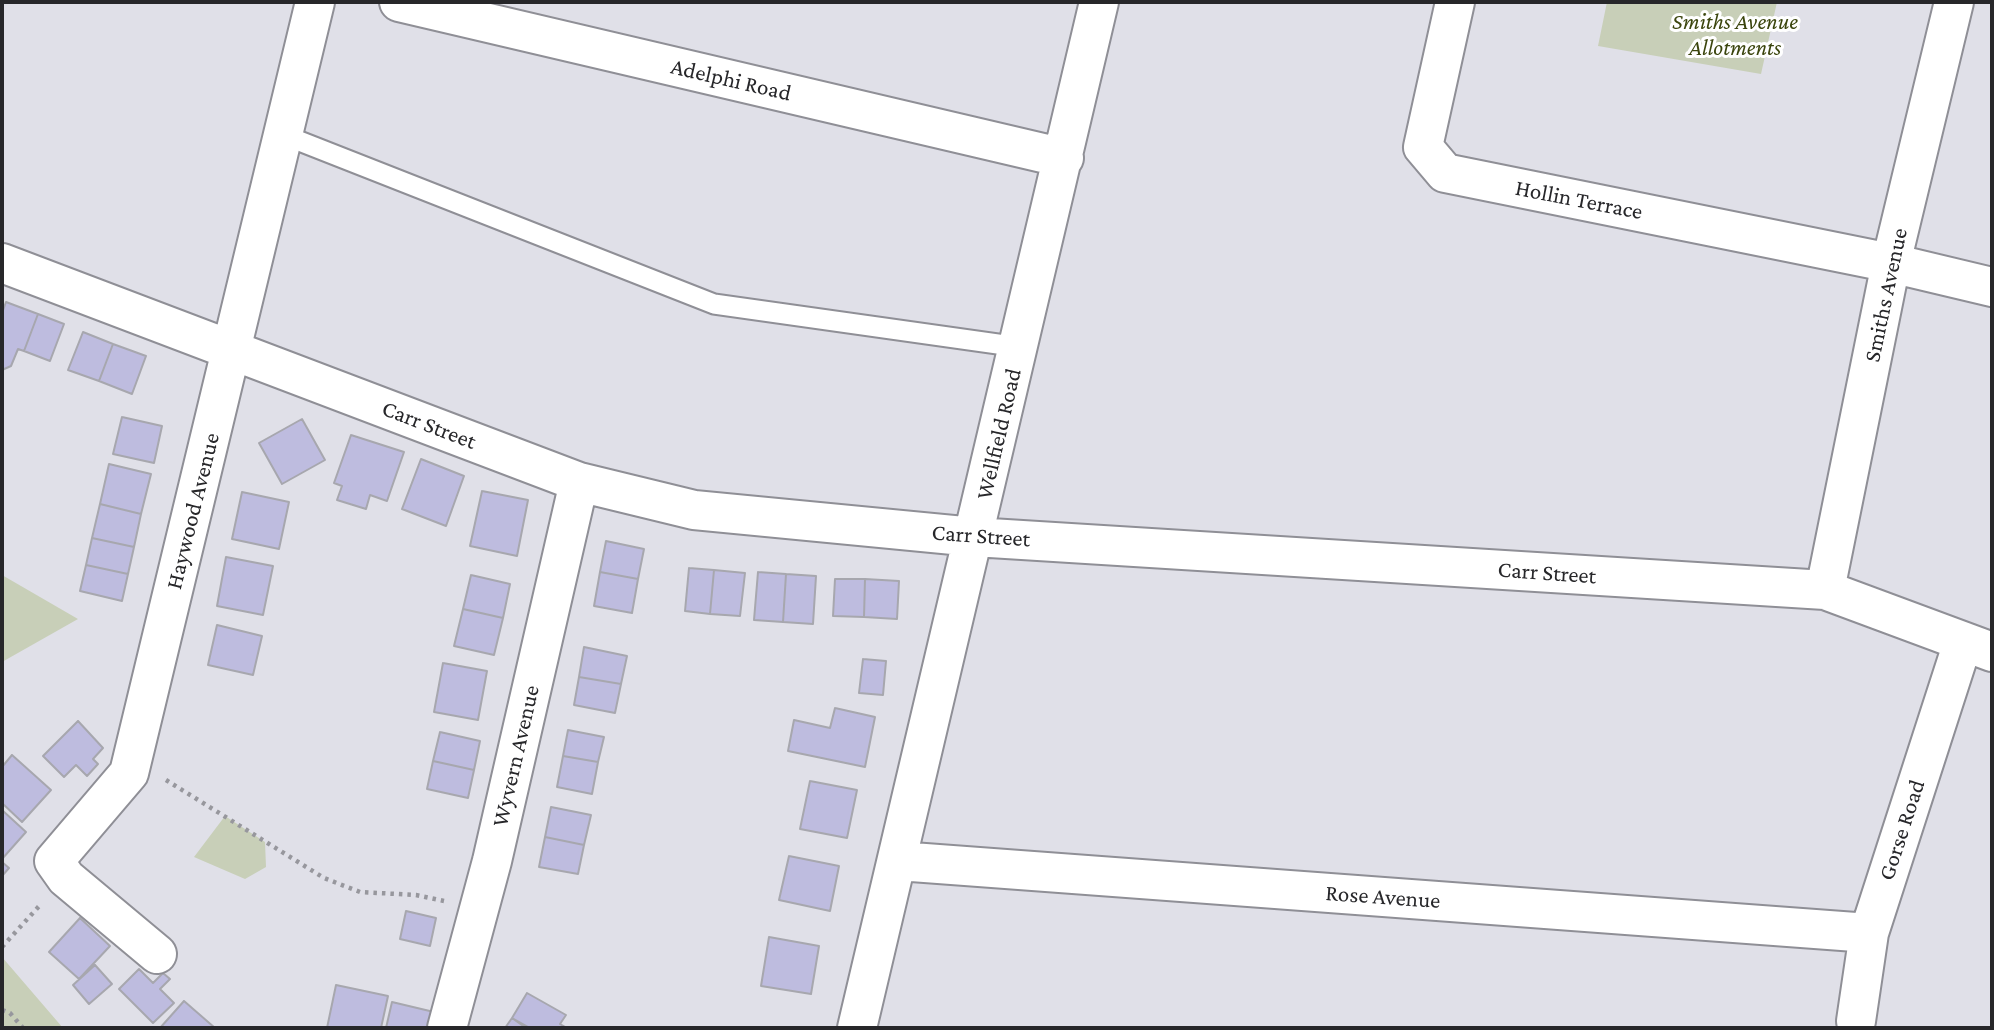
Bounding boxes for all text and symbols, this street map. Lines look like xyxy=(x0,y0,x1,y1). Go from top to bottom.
park label: Smiths Avenue Allotments xyxy=(1672,8,1798,62)
street label: Adelphi Road xyxy=(668,53,794,107)
street label: Hollin Terrace xyxy=(1513,174,1645,226)
street label: Smiths Avenue xyxy=(1858,225,1914,365)
street label: Wellfield Road xyxy=(971,366,1027,502)
street label: Carr Street xyxy=(378,394,480,456)
street label: Haywood Avenue xyxy=(160,430,226,592)
street label: Carr Street xyxy=(931,519,1031,553)
street label: Carr Street xyxy=(1497,556,1597,590)
street label: Wyvern Avenue xyxy=(486,682,546,830)
street label: Gorse Road xyxy=(1873,776,1931,884)
street label: Rose Avenue xyxy=(1325,879,1441,915)

